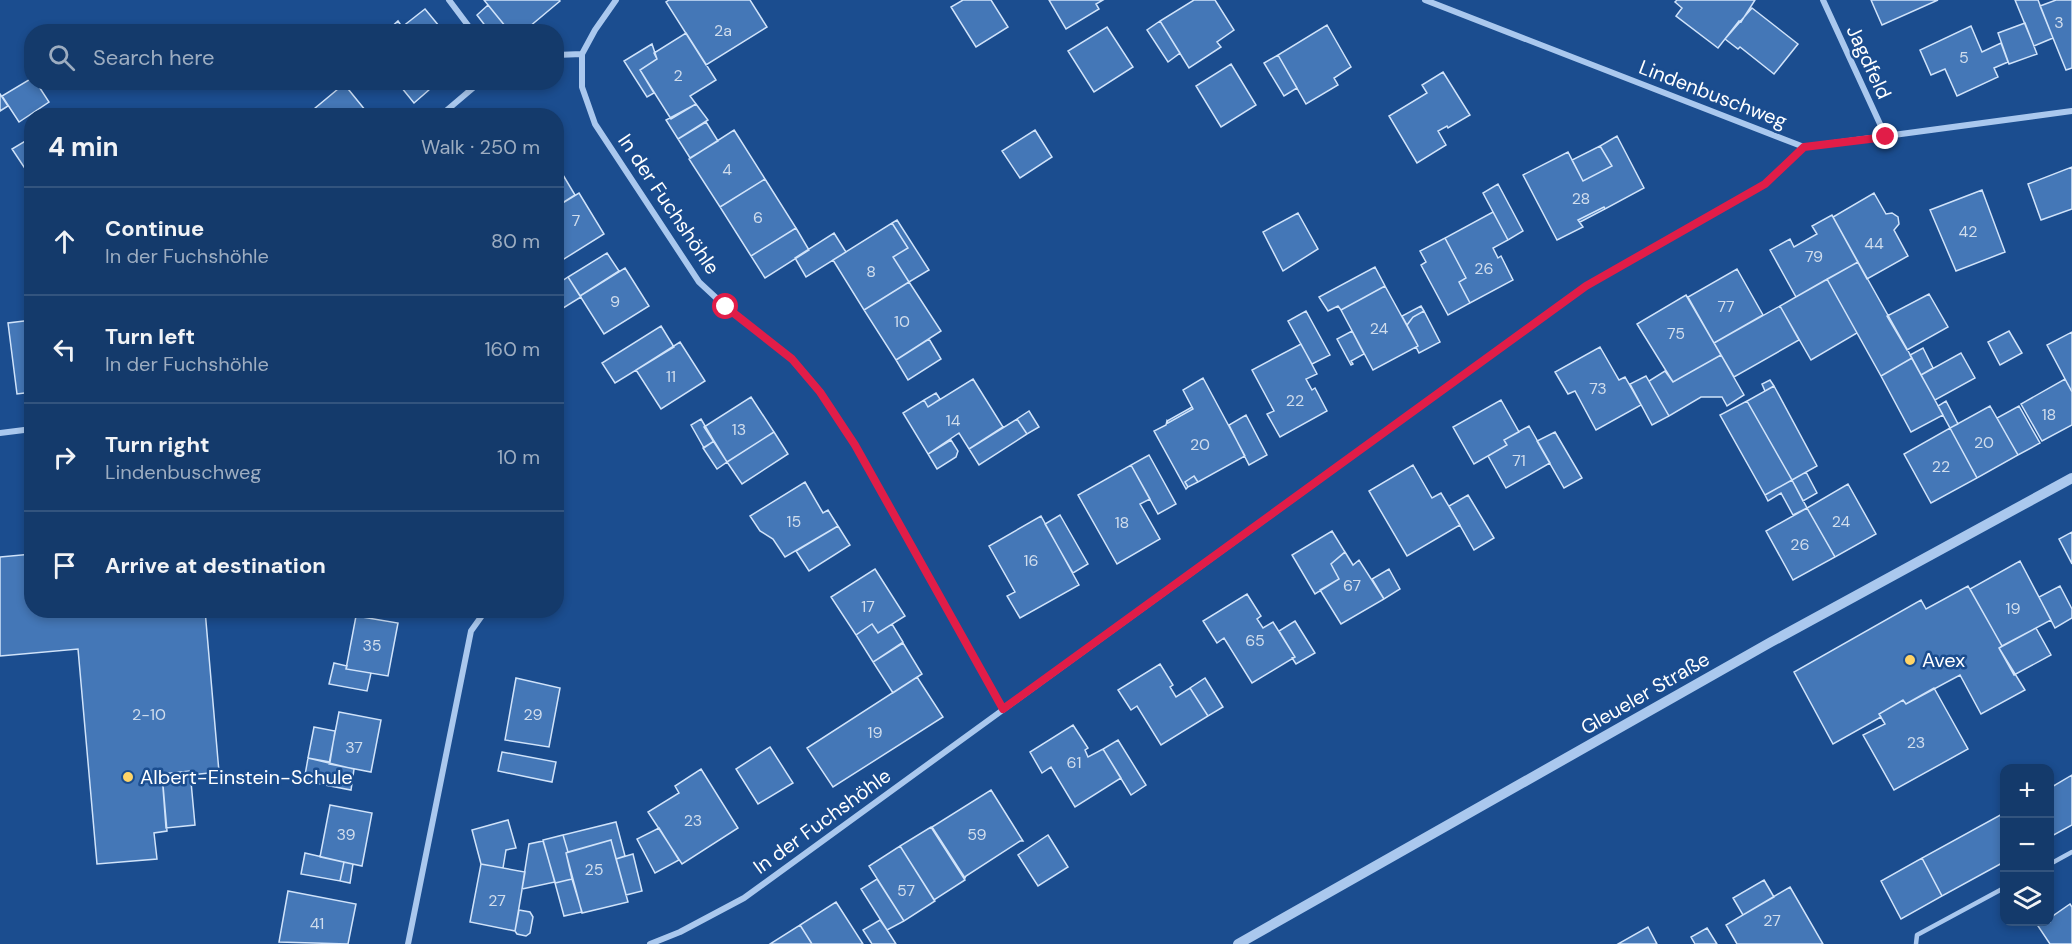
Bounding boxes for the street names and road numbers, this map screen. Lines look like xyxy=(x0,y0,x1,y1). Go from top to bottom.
street label: Jagdfeld xyxy=(1841,21,1897,103)
street label: Lindenbuschweg xyxy=(1635,54,1791,134)
street label: In der Fuchshöhle xyxy=(612,129,726,279)
street label: Gleueler Straße xyxy=(1576,646,1714,740)
street label: In der Fuchshöhle xyxy=(748,762,896,880)

